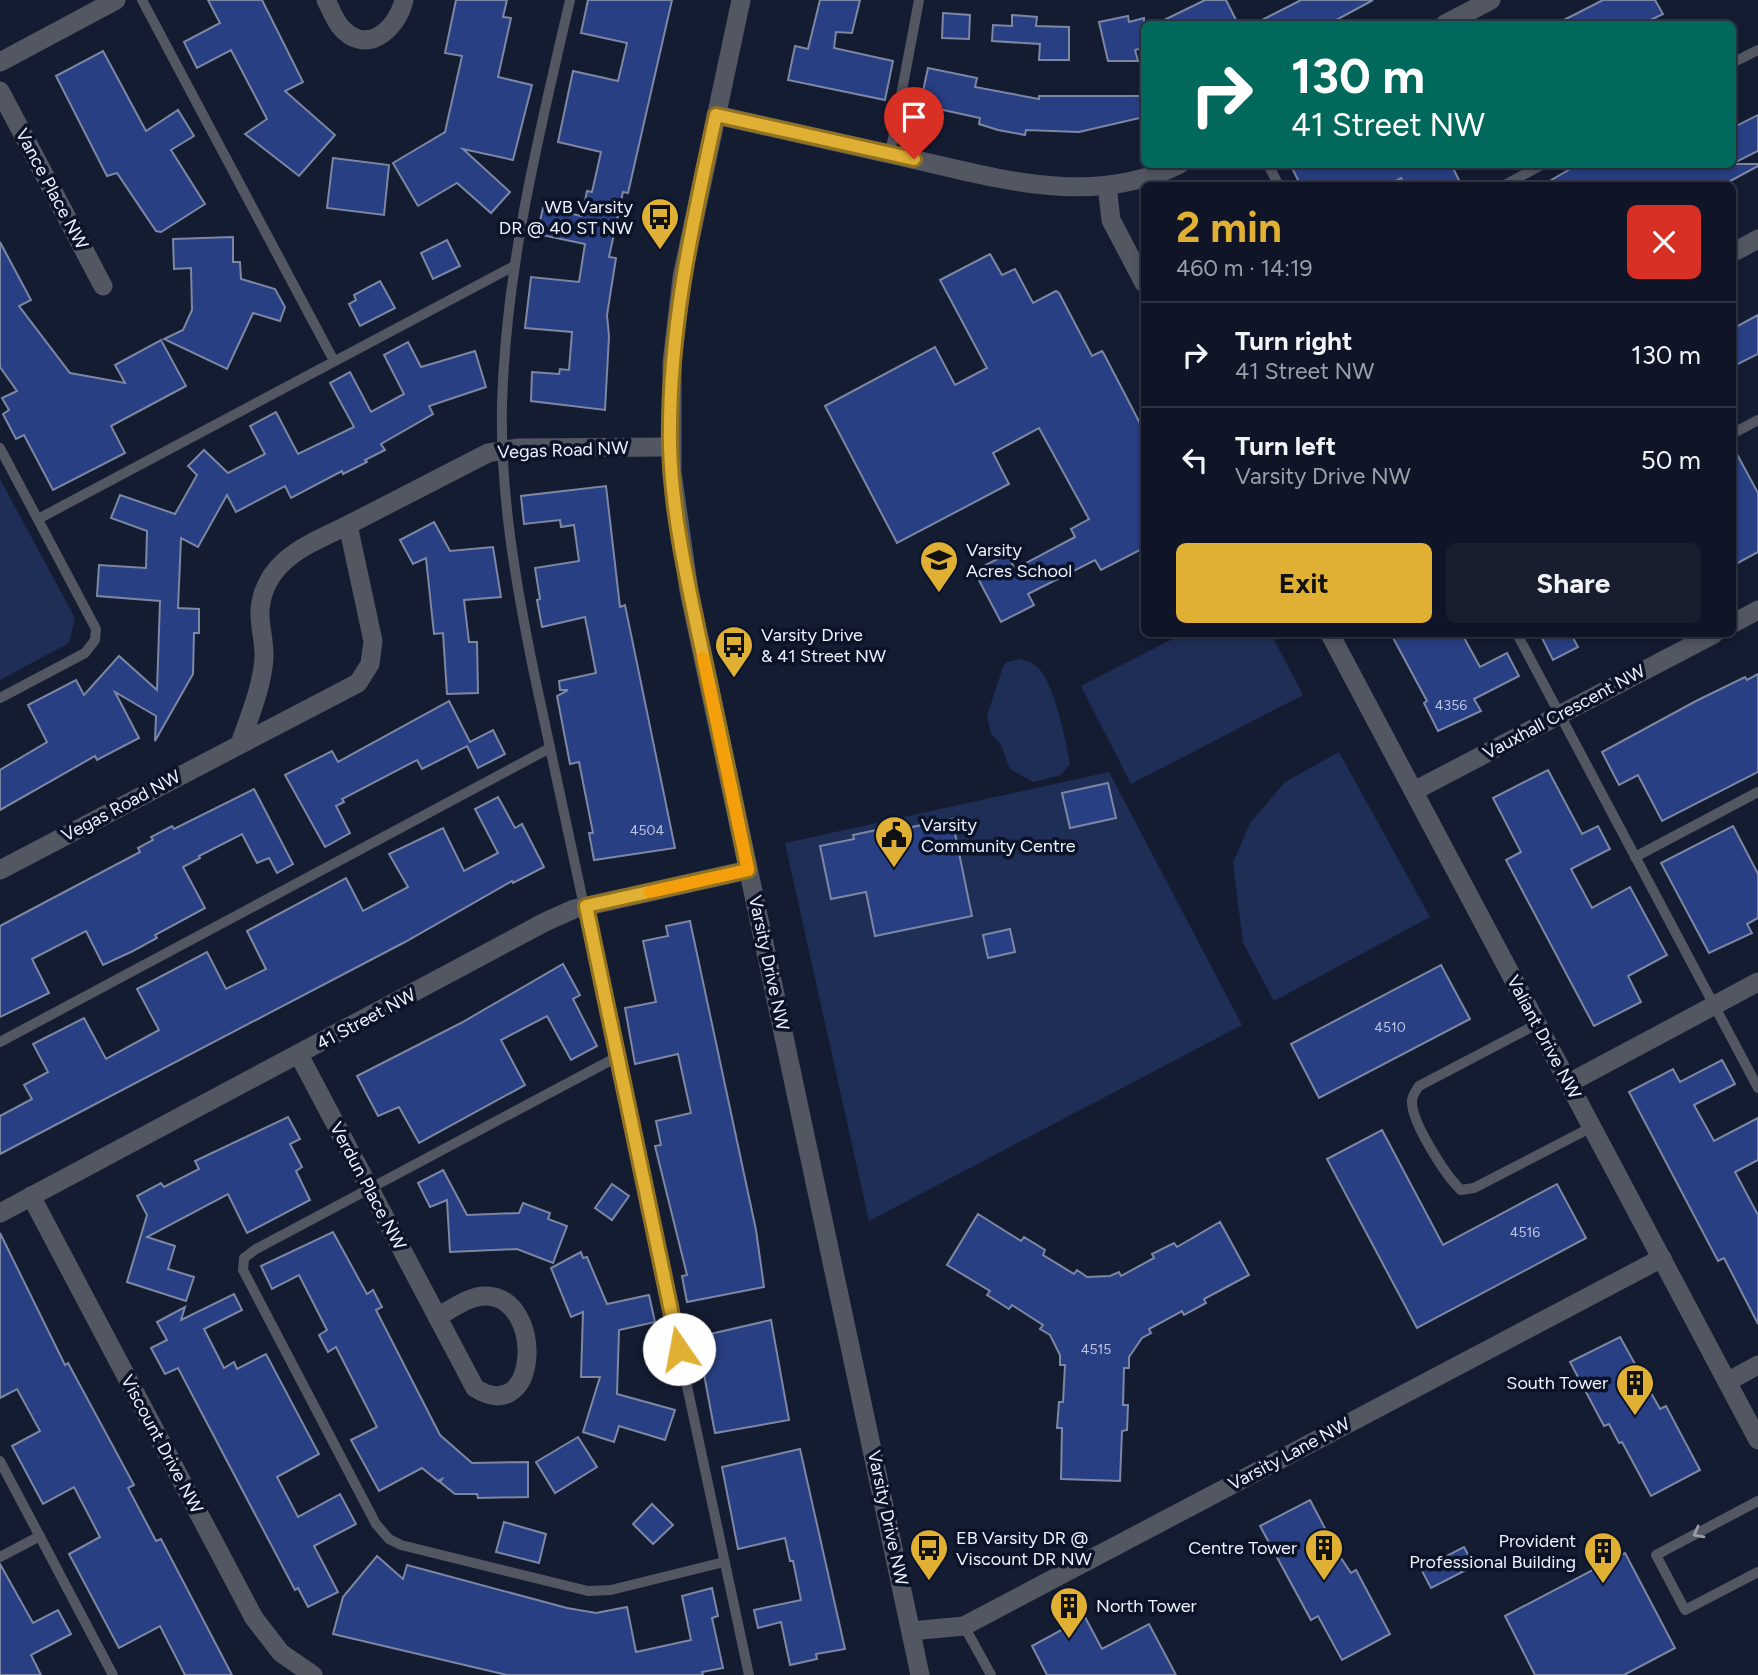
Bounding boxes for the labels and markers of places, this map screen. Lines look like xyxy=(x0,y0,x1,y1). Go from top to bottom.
pin xyxy=(884,87,944,159)
place label: WB Varsity DR @ 40 ST NW xyxy=(499,196,634,239)
bus stop icon: WB Varsity DR @ 40 ST NW xyxy=(639,196,681,251)
school or university icon: Varsity Acres School xyxy=(918,539,960,594)
place label: Varsity Acres School xyxy=(966,539,1072,582)
bus stop icon: Varsity Drive & 41 Street NW xyxy=(713,624,755,679)
place label: Varsity Drive & 41 Street NW xyxy=(761,624,887,667)
public building icon: Varsity Community Centre xyxy=(873,814,915,869)
place label: Varsity Community Centre xyxy=(921,814,1076,857)
building icon: South Tower xyxy=(1614,1362,1656,1417)
place label: South Tower xyxy=(1506,1372,1608,1394)
bus stop icon: EB Varsity DR @ Viscount DR NW xyxy=(908,1527,950,1582)
place label: EB Varsity DR @ Viscount DR NW xyxy=(956,1527,1093,1570)
building icon: Centre Tower xyxy=(1303,1527,1345,1582)
place label: Provident Professional Building xyxy=(1409,1530,1576,1573)
building icon: Provident Professional Building xyxy=(1582,1530,1624,1585)
place label: Centre Tower xyxy=(1188,1537,1297,1559)
building icon: North Tower xyxy=(1048,1585,1090,1640)
place label: North Tower xyxy=(1096,1595,1197,1617)

